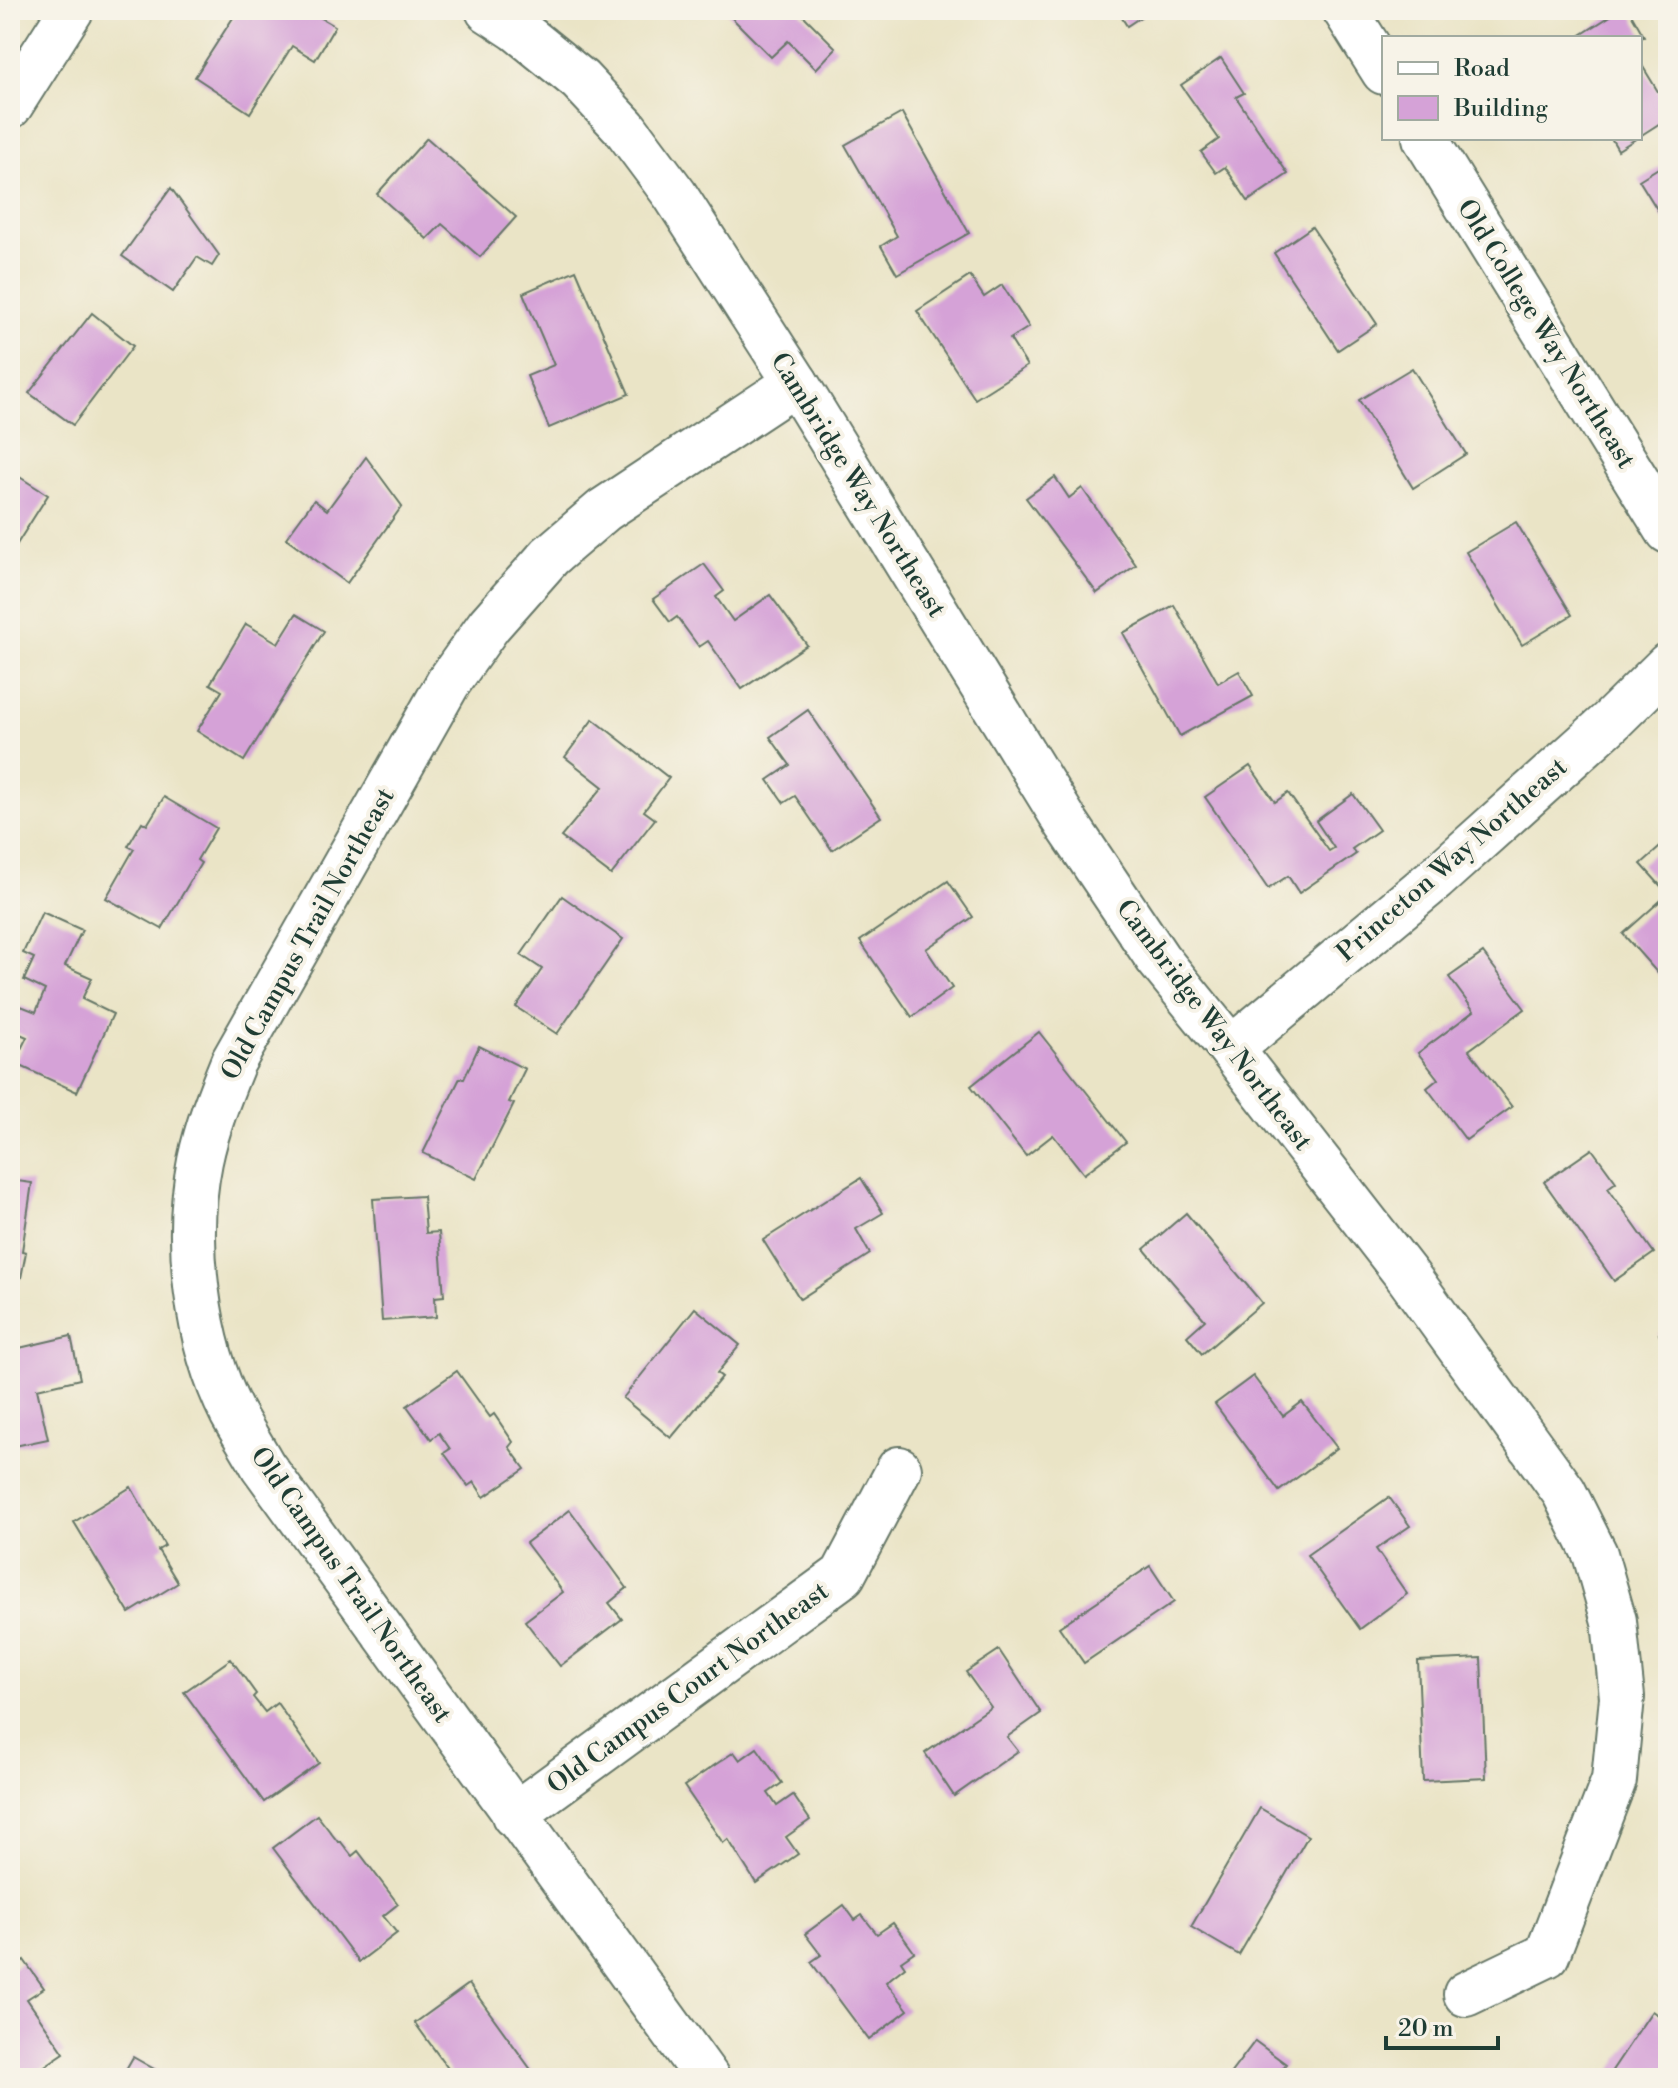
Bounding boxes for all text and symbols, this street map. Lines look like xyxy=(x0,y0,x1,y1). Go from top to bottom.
legend xyxy=(1382,36,1642,140)
text: Road xyxy=(1454,54,1510,84)
text: Building xyxy=(1453,94,1548,124)
street label: Old College Way Northeast xyxy=(1450,193,1642,475)
street label: Cambridge Way Northeast xyxy=(763,347,953,623)
street label: Princeton Way Northeast xyxy=(1330,751,1574,969)
street label: Old Campus Trail Northeast xyxy=(214,782,402,1086)
street label: Cambridge Way Northeast xyxy=(1109,893,1319,1157)
street label: Old Campus Trail Northeast xyxy=(243,1441,459,1729)
street label: Old Campus Court Northeast xyxy=(541,1575,835,1801)
scale bar xyxy=(1386,2000,1498,2050)
text: 20 m xyxy=(1398,2014,1454,2044)

